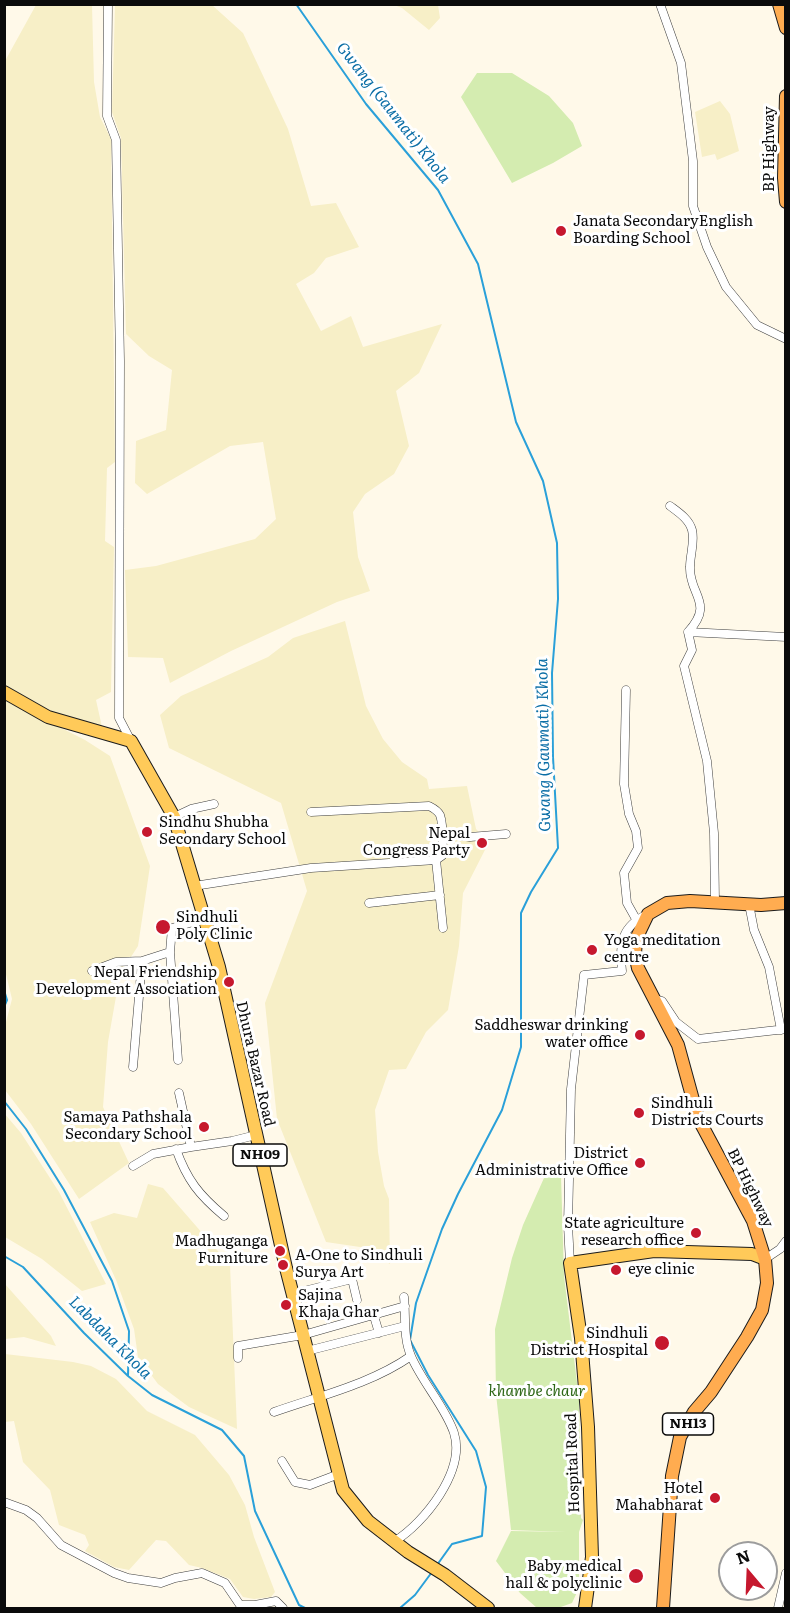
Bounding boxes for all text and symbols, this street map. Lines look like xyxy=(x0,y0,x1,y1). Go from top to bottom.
water label: Gwang (Gaumati) Khola xyxy=(332,39,454,187)
street label: BP Highway xyxy=(761,106,779,192)
place label: Janata SecondaryEnglish Boarding School xyxy=(573,213,753,248)
marker: Janata SecondaryEnglish Boarding School xyxy=(554,224,568,238)
water label: Gwang (Gaumati) Khola xyxy=(533,658,555,832)
place label: Sindhu Shubha Secondary School xyxy=(159,814,286,849)
marker: Sindhu Shubha Secondary School xyxy=(140,825,154,839)
place label: Nepal Congress Party xyxy=(363,825,470,860)
marker: Nepal Congress Party xyxy=(475,836,489,850)
place label: Sindhuli Poly Clinic xyxy=(176,909,253,944)
marker: Sindhuli Poly Clinic xyxy=(154,918,172,936)
place label: Yoga meditation centre xyxy=(604,932,721,967)
marker: Yoga meditation centre xyxy=(585,943,599,957)
place label: Nepal Friendship Development Association xyxy=(36,964,217,999)
marker: Nepal Friendship Development Association xyxy=(222,975,236,989)
street label: Dhura Bazar Road xyxy=(232,999,278,1129)
place label: Saddheswar drinking water office xyxy=(474,1017,628,1052)
marker: Saddheswar drinking water office xyxy=(633,1028,647,1042)
place label: Sindhuli Districts Courts xyxy=(651,1095,763,1130)
marker: Sindhuli Districts Courts xyxy=(632,1106,646,1120)
place label: Samaya Pathshala Secondary School xyxy=(64,1109,192,1144)
marker: Samaya Pathshala Secondary School xyxy=(197,1120,211,1134)
road number: NH09 xyxy=(233,1144,287,1166)
place label: District Administrative Office xyxy=(475,1145,628,1180)
street label: BP Highway xyxy=(723,1146,777,1230)
marker: District Administrative Office xyxy=(633,1156,647,1170)
place label: State agriculture research office xyxy=(564,1215,684,1250)
marker: State agriculture research office xyxy=(689,1226,703,1240)
place label: Madhuganga Furniture xyxy=(175,1233,268,1268)
marker: Madhuganga Furniture xyxy=(273,1244,287,1258)
place label: A-One to Sindhuli Surya Art xyxy=(295,1247,423,1282)
marker: A-One to Sindhuli Surya Art xyxy=(276,1258,290,1272)
place label: eye clinic xyxy=(628,1261,694,1279)
marker: eye clinic xyxy=(609,1263,623,1277)
place label: Sajina Khaja Ghar xyxy=(298,1287,379,1322)
water label: Labdaha Khola xyxy=(65,1293,155,1383)
marker: Sajina Khaja Ghar xyxy=(279,1298,293,1312)
place label: Sindhuli District Hospital xyxy=(530,1325,648,1360)
marker: Sindhuli District Hospital xyxy=(653,1334,671,1352)
park label: khambe chaur xyxy=(489,1383,585,1401)
street label: Hospital Road xyxy=(562,1413,584,1513)
road number: NH13 xyxy=(662,1413,714,1435)
place label: Hotel Mahabharat xyxy=(615,1480,703,1515)
marker: Hotel Mahabharat xyxy=(708,1491,722,1505)
north arrow xyxy=(718,1541,778,1601)
text: N xyxy=(733,1542,753,1569)
place label: Baby medical hall & polyclinic xyxy=(505,1558,622,1593)
marker: Baby medical hall & polyclinic xyxy=(627,1567,645,1585)

